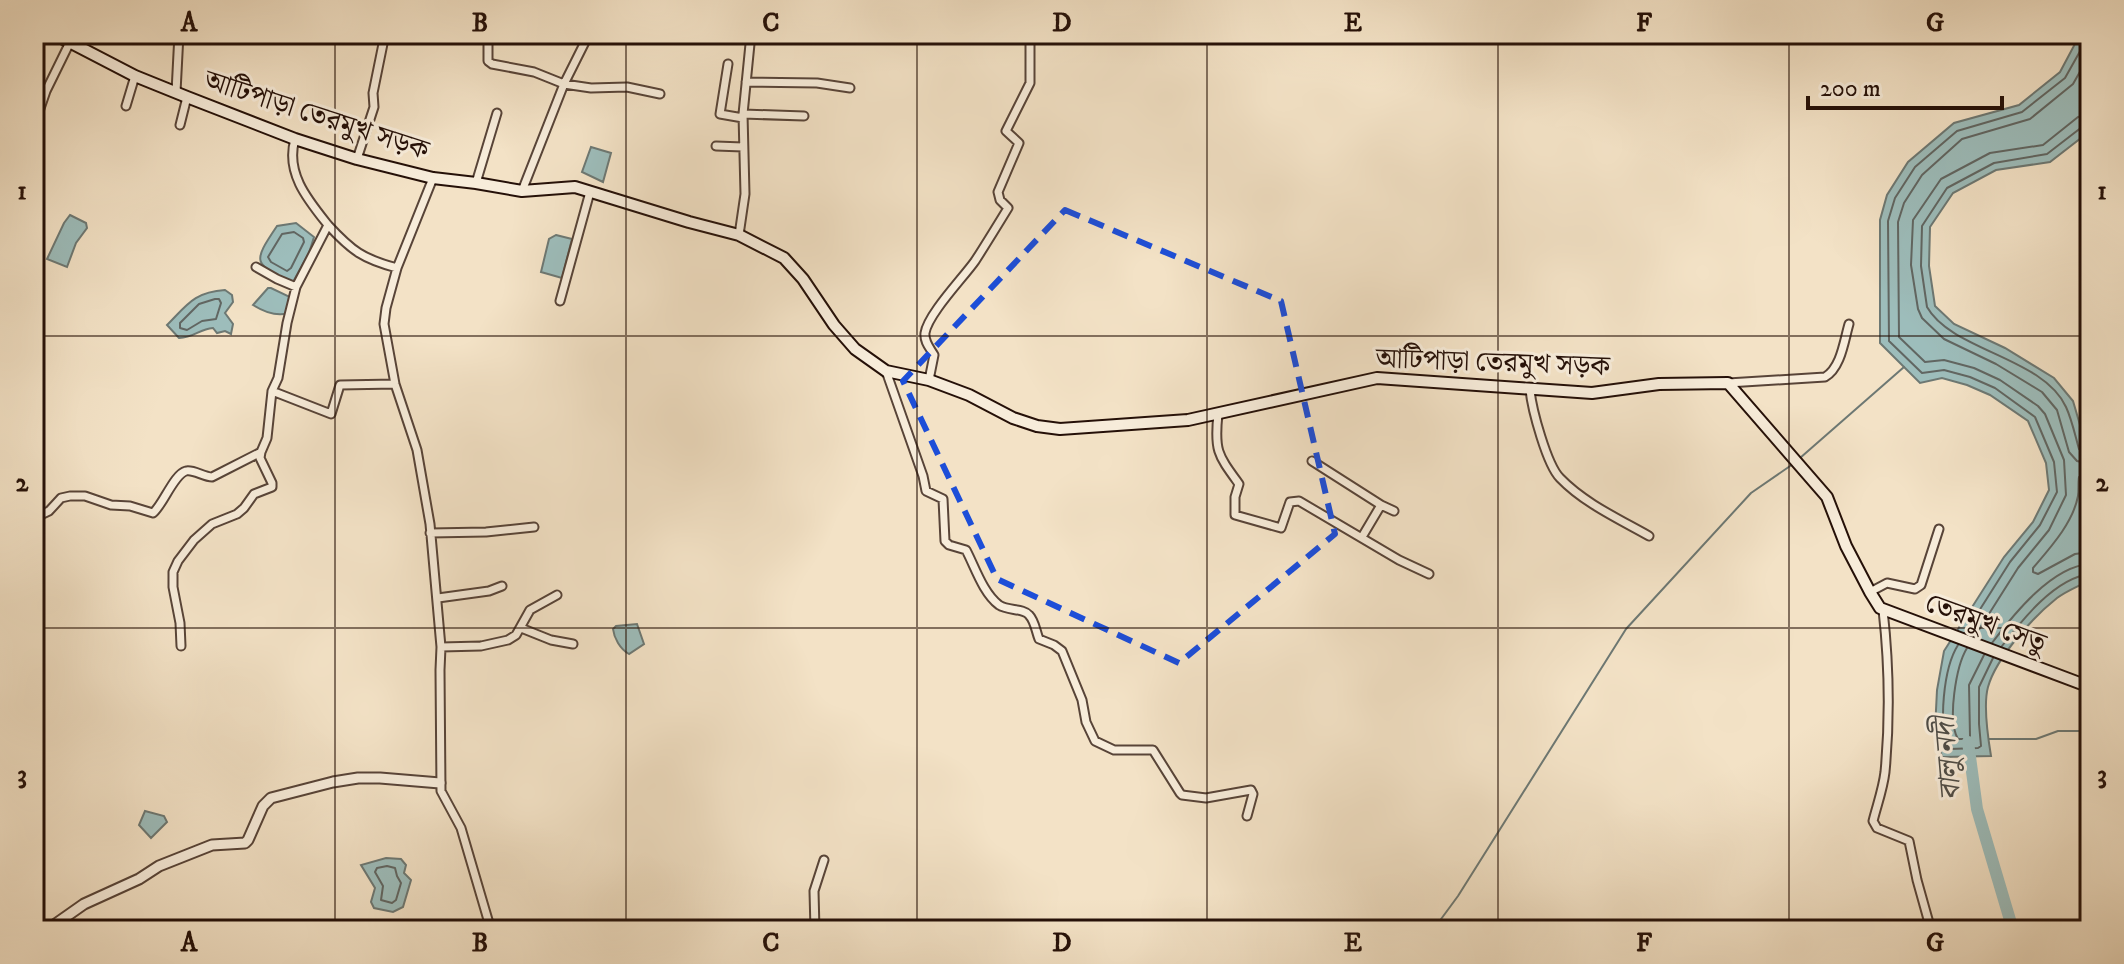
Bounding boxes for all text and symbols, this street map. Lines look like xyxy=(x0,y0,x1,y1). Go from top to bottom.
text: A xyxy=(180,7,199,40)
text: B xyxy=(472,7,488,40)
text: C xyxy=(762,7,780,40)
text: D xyxy=(1052,7,1072,40)
text: E xyxy=(1344,7,1362,40)
text: F xyxy=(1636,7,1653,40)
text: G xyxy=(1926,7,1944,40)
scale bar xyxy=(1808,60,2002,110)
street label: আটিপাড়া তেরমুখ সড়ক xyxy=(199,61,435,169)
text: 200 m xyxy=(1820,74,1881,104)
text: 1 xyxy=(17,175,27,208)
text: 1 xyxy=(2097,175,2107,208)
street label: আটিপাড়া তেরমুখ সড়ক xyxy=(1374,340,1612,384)
text: 2 xyxy=(16,467,30,500)
text: 2 xyxy=(2096,467,2110,500)
street label: তেরমুখ সেতু xyxy=(1920,585,2052,662)
water label: বালু নদী xyxy=(1925,712,1971,802)
text: 3 xyxy=(17,759,27,792)
text: 3 xyxy=(2097,759,2107,792)
text: A xyxy=(180,927,199,960)
text: B xyxy=(472,927,488,960)
text: C xyxy=(762,927,780,960)
text: D xyxy=(1052,927,1072,960)
text: E xyxy=(1344,927,1362,960)
text: F xyxy=(1636,927,1653,960)
text: G xyxy=(1926,927,1944,960)

